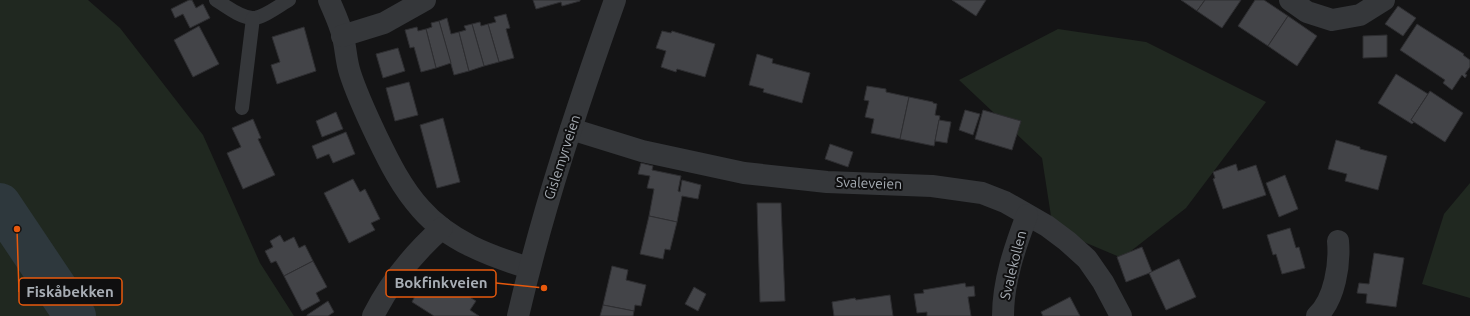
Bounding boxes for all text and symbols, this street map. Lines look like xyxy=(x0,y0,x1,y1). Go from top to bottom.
street label: Gislemyrveien xyxy=(541,113,583,201)
street label: Svaleveien xyxy=(836,174,902,192)
street label: Svalekollen xyxy=(997,229,1029,301)
callout: Bokfinkveien xyxy=(386,270,496,297)
text: Bokfinkveien xyxy=(394,274,488,291)
callout: Fiskåbekken xyxy=(19,278,122,305)
text: Fiskåbekken xyxy=(26,283,114,300)

